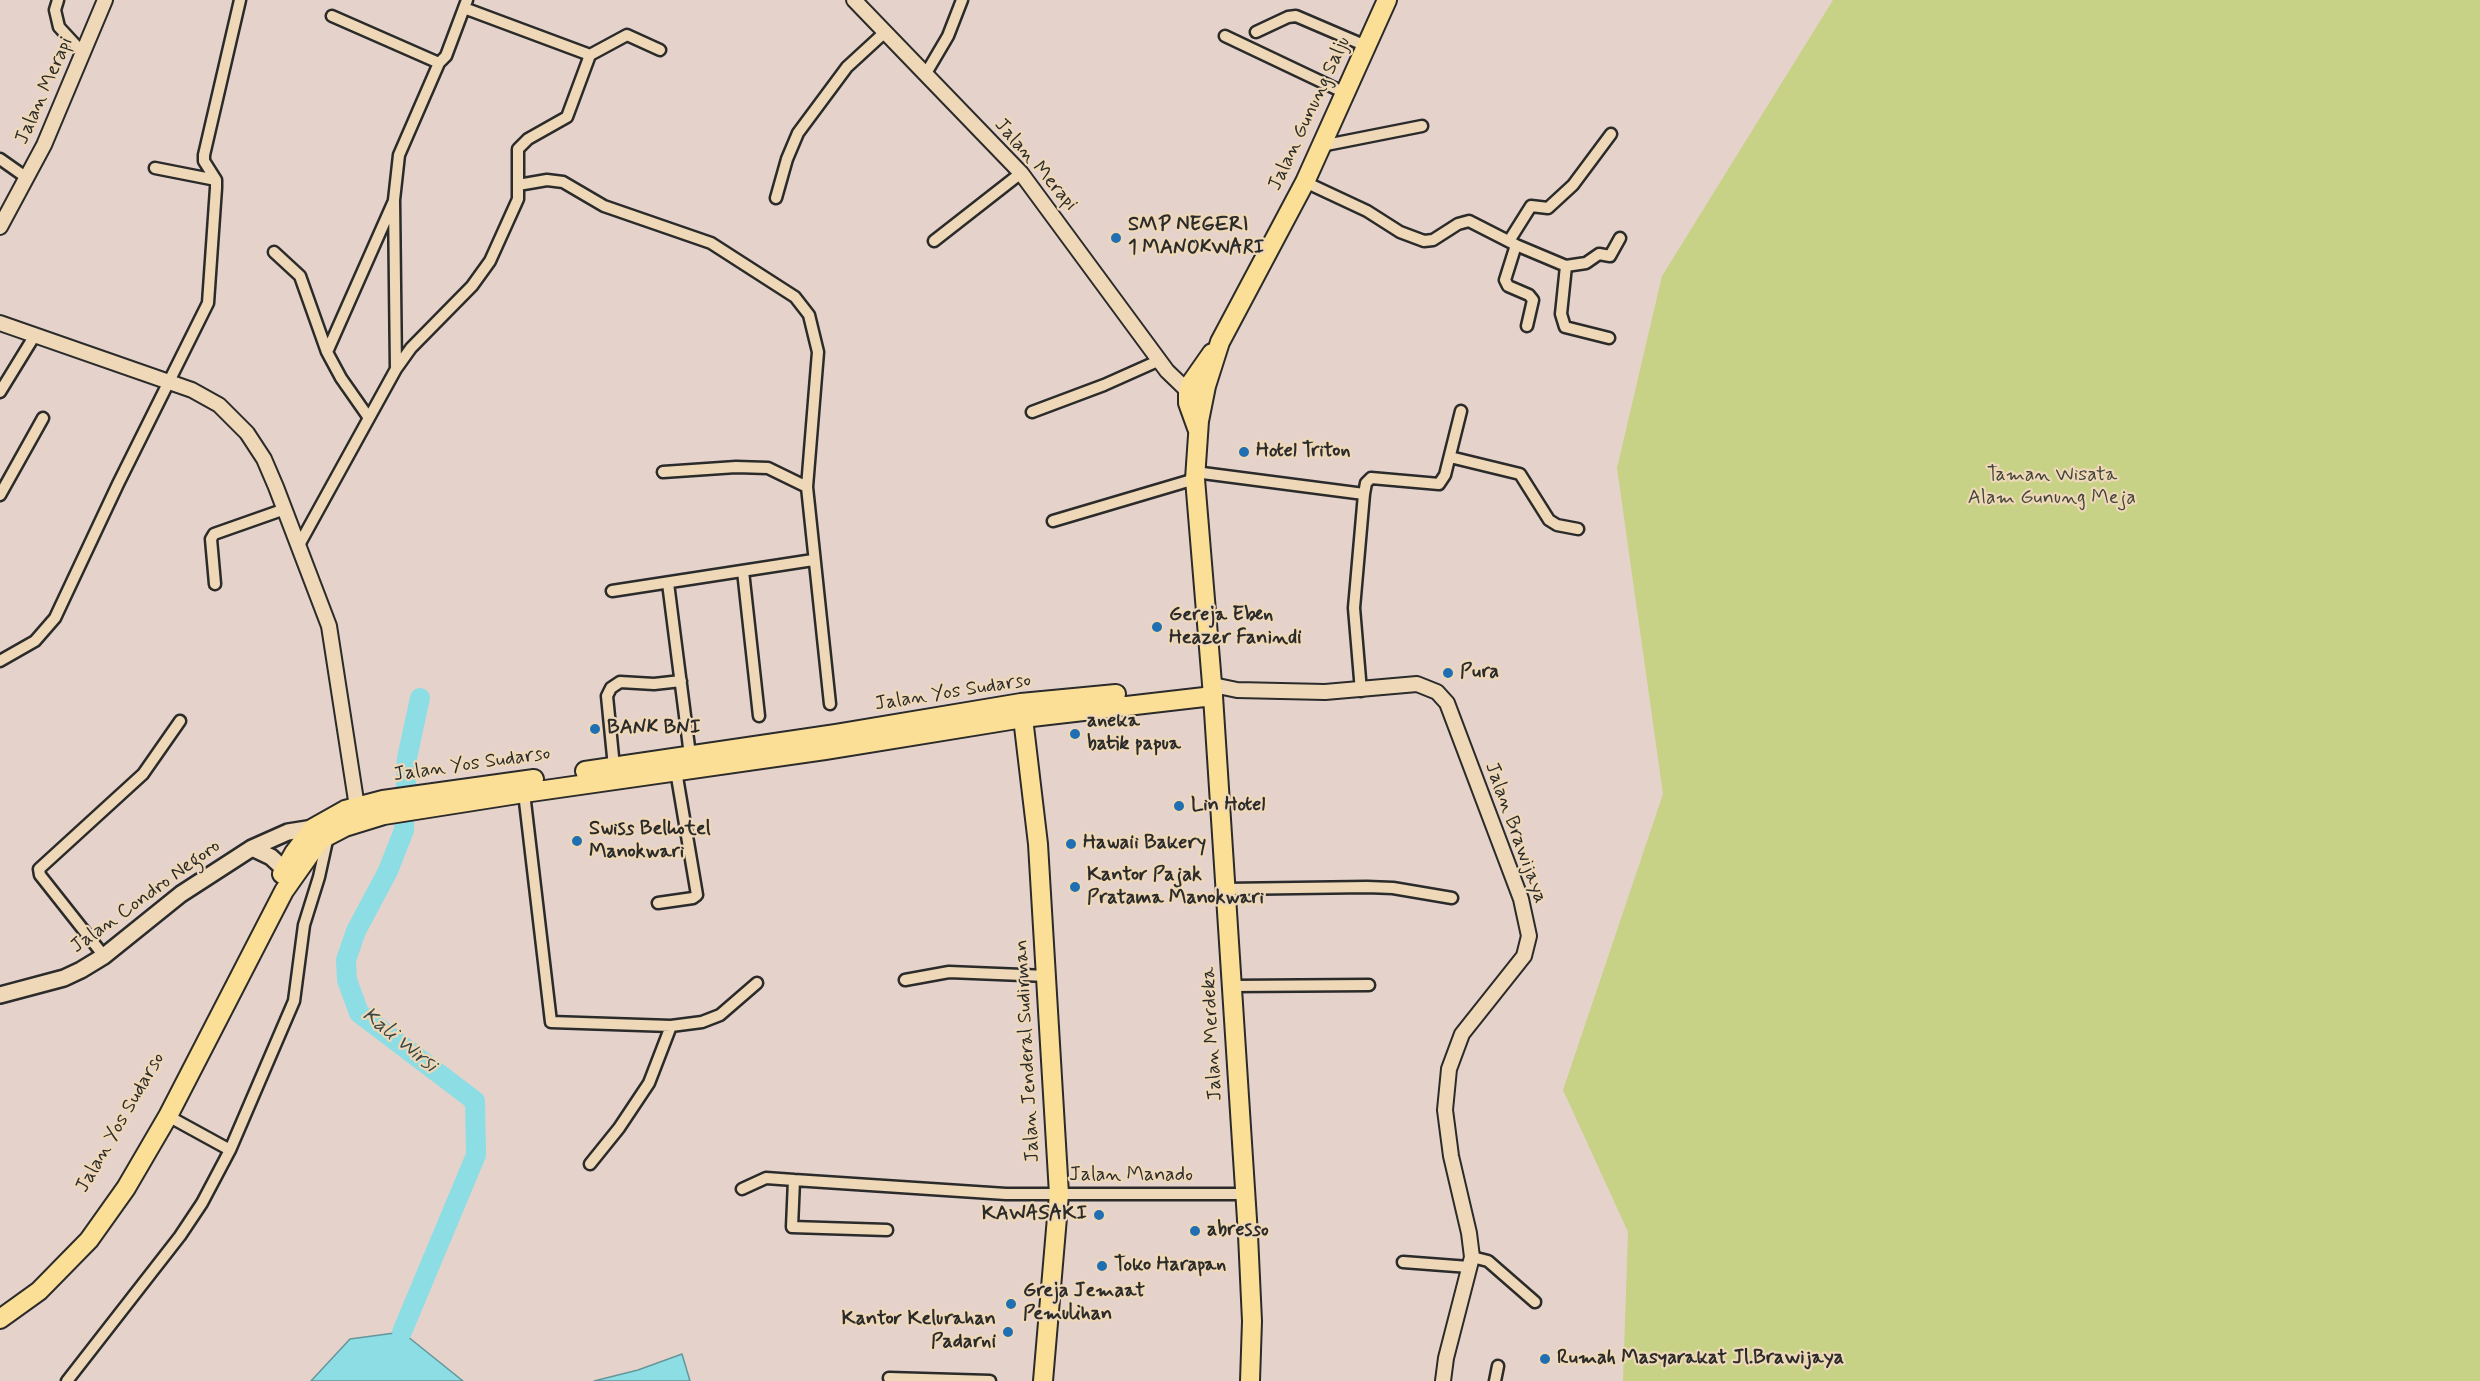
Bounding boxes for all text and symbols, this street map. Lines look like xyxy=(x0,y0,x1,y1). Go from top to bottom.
street label: Jalan Gunung Salju xyxy=(1264,33,1356,195)
street label: Jalan Merapi xyxy=(11,34,79,148)
street label: Jalan Merapi xyxy=(988,114,1082,216)
place label: SMP NEGERI 1 MANOKWARI xyxy=(1128,214,1264,261)
marker: SMP NEGERI 1 MANOKWARI xyxy=(1109,231,1123,245)
place label: Hotel Triton xyxy=(1256,440,1351,464)
marker: Hotel Triton xyxy=(1237,445,1251,459)
park label: Taman Wisata Alam Gunung Meja xyxy=(1968,464,2136,511)
place label: Gereja Eben Heazer Fanindi xyxy=(1169,604,1302,651)
marker: Gereja Eben Heazer Fanindi xyxy=(1150,620,1164,634)
place label: Pura xyxy=(1460,661,1499,685)
marker: Pura xyxy=(1441,666,1455,680)
street label: Jalan Yos Sudarso xyxy=(873,669,1033,717)
place label: aneka batik papua xyxy=(1087,710,1181,757)
place label: BANK BNI xyxy=(607,717,701,741)
marker: BANK BNI xyxy=(588,722,602,736)
marker: aneka batik papua xyxy=(1068,727,1082,741)
street label: Jalan Yos Sudarso xyxy=(392,742,552,788)
street label: Jalan Brawijaya xyxy=(1478,759,1552,907)
place label: Lin Hotel xyxy=(1191,794,1265,818)
marker: Lin Hotel xyxy=(1172,799,1186,813)
place label: Swiss Belhotel Manokwari xyxy=(589,818,711,865)
place label: Hawaii Bakery xyxy=(1083,832,1206,856)
marker: Swiss Belhotel Manokwari xyxy=(570,834,584,848)
street label: Jalan Condro Negoro xyxy=(66,835,226,959)
marker: Hawaii Bakery xyxy=(1064,837,1078,851)
place label: Kantor Pajak Pratama Manokwari xyxy=(1087,864,1264,911)
marker: Kantor Pajak Pratama Manokwari xyxy=(1068,880,1082,894)
street label: Jalan Jenderal Sudirman xyxy=(1010,939,1046,1163)
street label: Jalan Merdeka xyxy=(1198,966,1228,1102)
water label: Kali Wirsi xyxy=(356,1003,442,1079)
street label: Jalan Yos Sudarso xyxy=(71,1049,171,1197)
street label: Jalan Manado xyxy=(1069,1164,1193,1188)
place label: KAWASAKI xyxy=(982,1203,1087,1227)
marker: KAWASAKI xyxy=(1092,1208,1106,1222)
place label: abresso xyxy=(1207,1219,1269,1243)
marker: abresso xyxy=(1188,1224,1202,1238)
place label: Toko Harapan xyxy=(1114,1254,1226,1278)
marker: Toko Harapan xyxy=(1095,1259,1109,1273)
place label: Greja Jemaat Pemulihan xyxy=(1023,1280,1145,1327)
marker: Greja Jemaat Pemulihan xyxy=(1004,1297,1018,1311)
place label: Kantor Kelurahan Padarni xyxy=(842,1308,996,1355)
marker: Kantor Kelurahan Padarni xyxy=(1001,1325,1015,1339)
place label: Rumah Masyarakat Jl.Brawijaya xyxy=(1557,1347,1844,1371)
marker: Rumah Masyarakat Jl.Brawijaya xyxy=(1538,1352,1552,1366)

